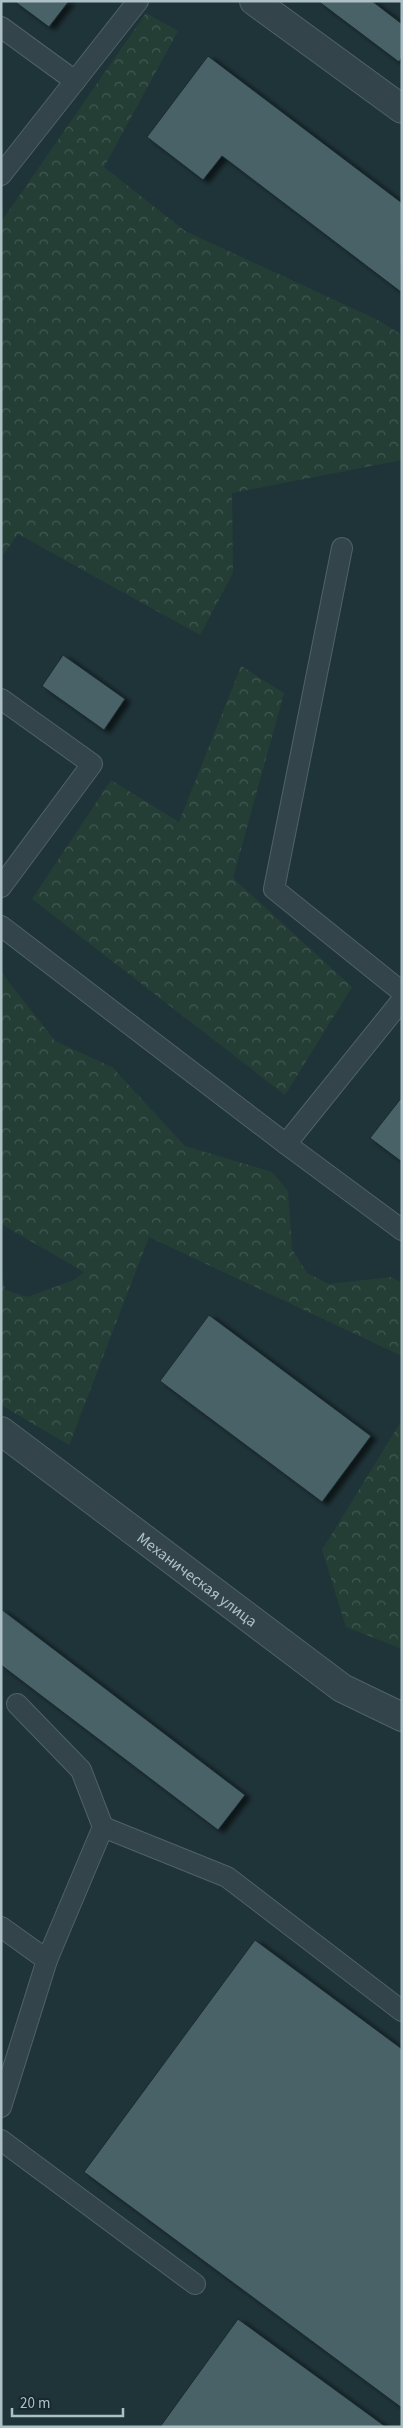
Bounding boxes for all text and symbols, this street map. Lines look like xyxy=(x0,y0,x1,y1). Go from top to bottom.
street label: Механическая улица xyxy=(132,1527,261,1632)
scale bar xyxy=(12,2386,124,2418)
text: 20 m xyxy=(20,2393,50,2414)

